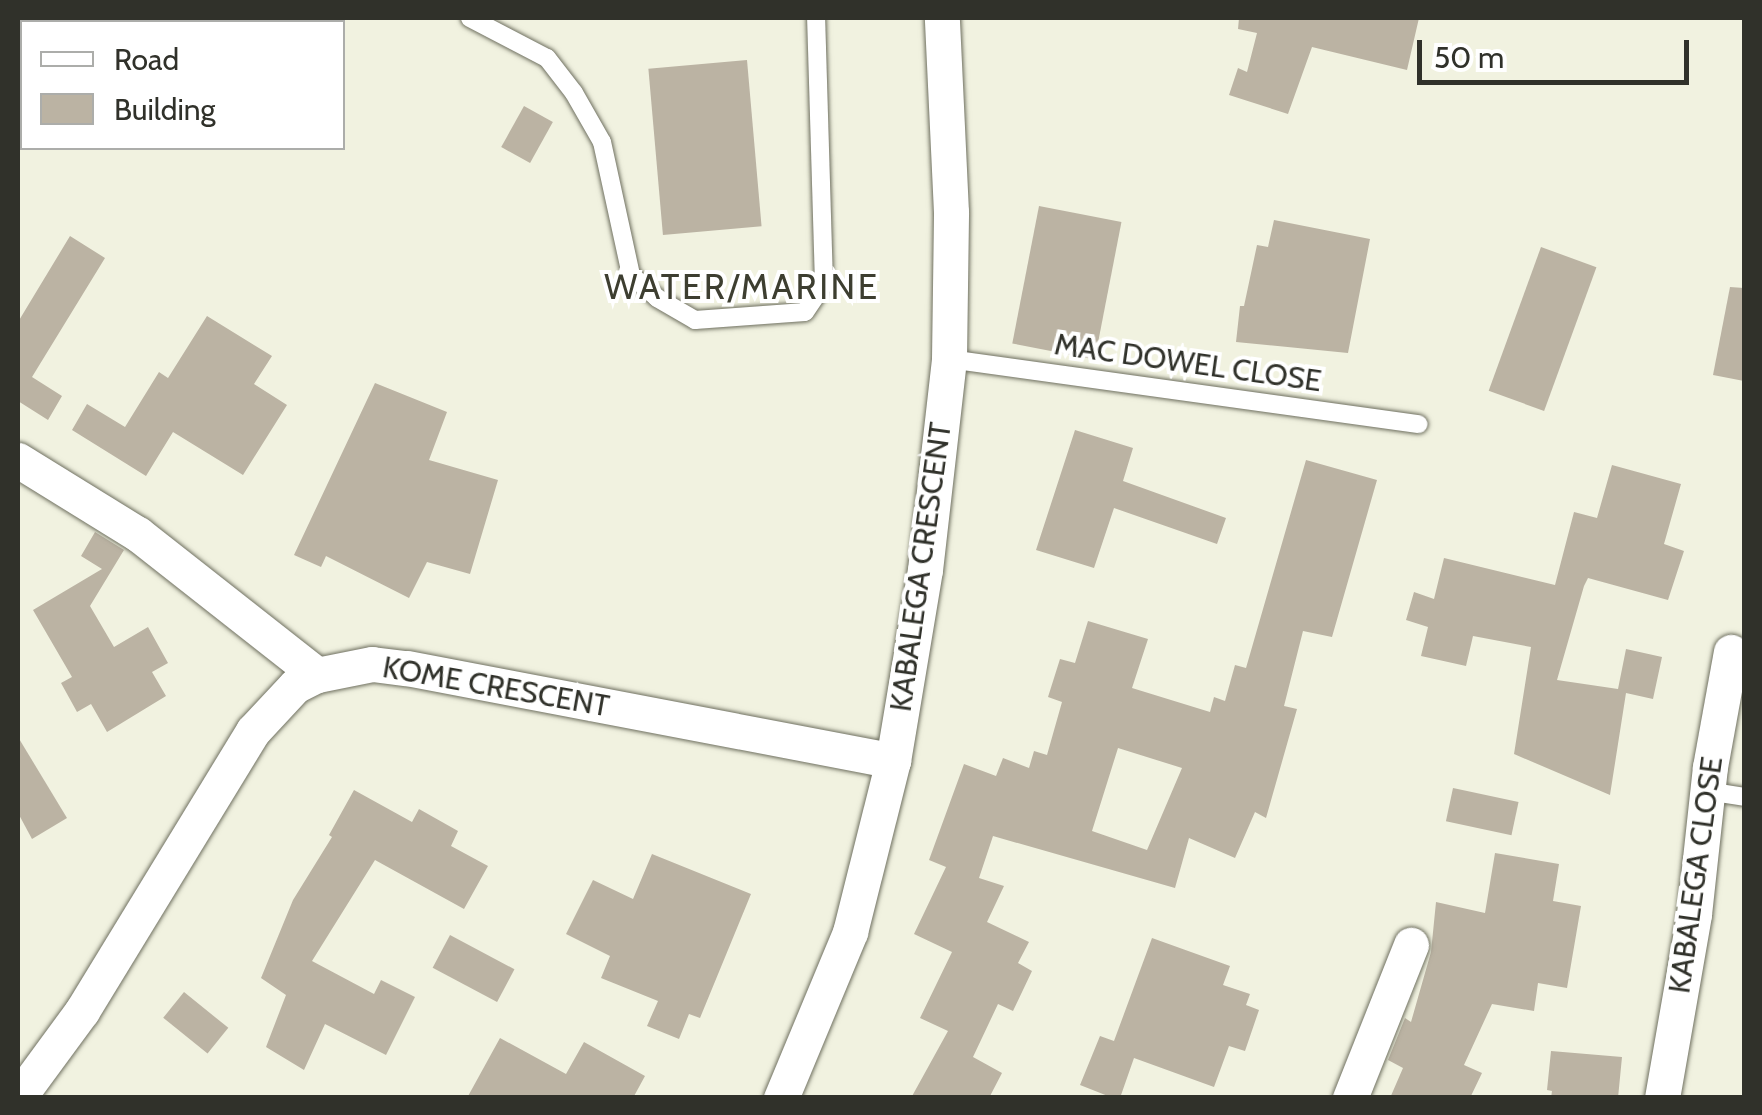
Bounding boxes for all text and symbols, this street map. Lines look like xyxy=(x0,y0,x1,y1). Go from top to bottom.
legend xyxy=(20,20,345,150)
scale bar xyxy=(1422,20,1694,82)
text: 50 m xyxy=(1434,39,1504,76)
text: Road xyxy=(114,41,179,78)
text: Building xyxy=(114,91,216,128)
district label: WATER/MARINE xyxy=(604,266,880,308)
street label: MAC DOWEL CLOSE xyxy=(1052,326,1324,400)
street label: KABALEGA CRESCENT xyxy=(883,420,959,714)
street label: KOME CRESCENT xyxy=(380,649,612,725)
street label: KABALEGA CLOSE xyxy=(1662,754,1730,996)

